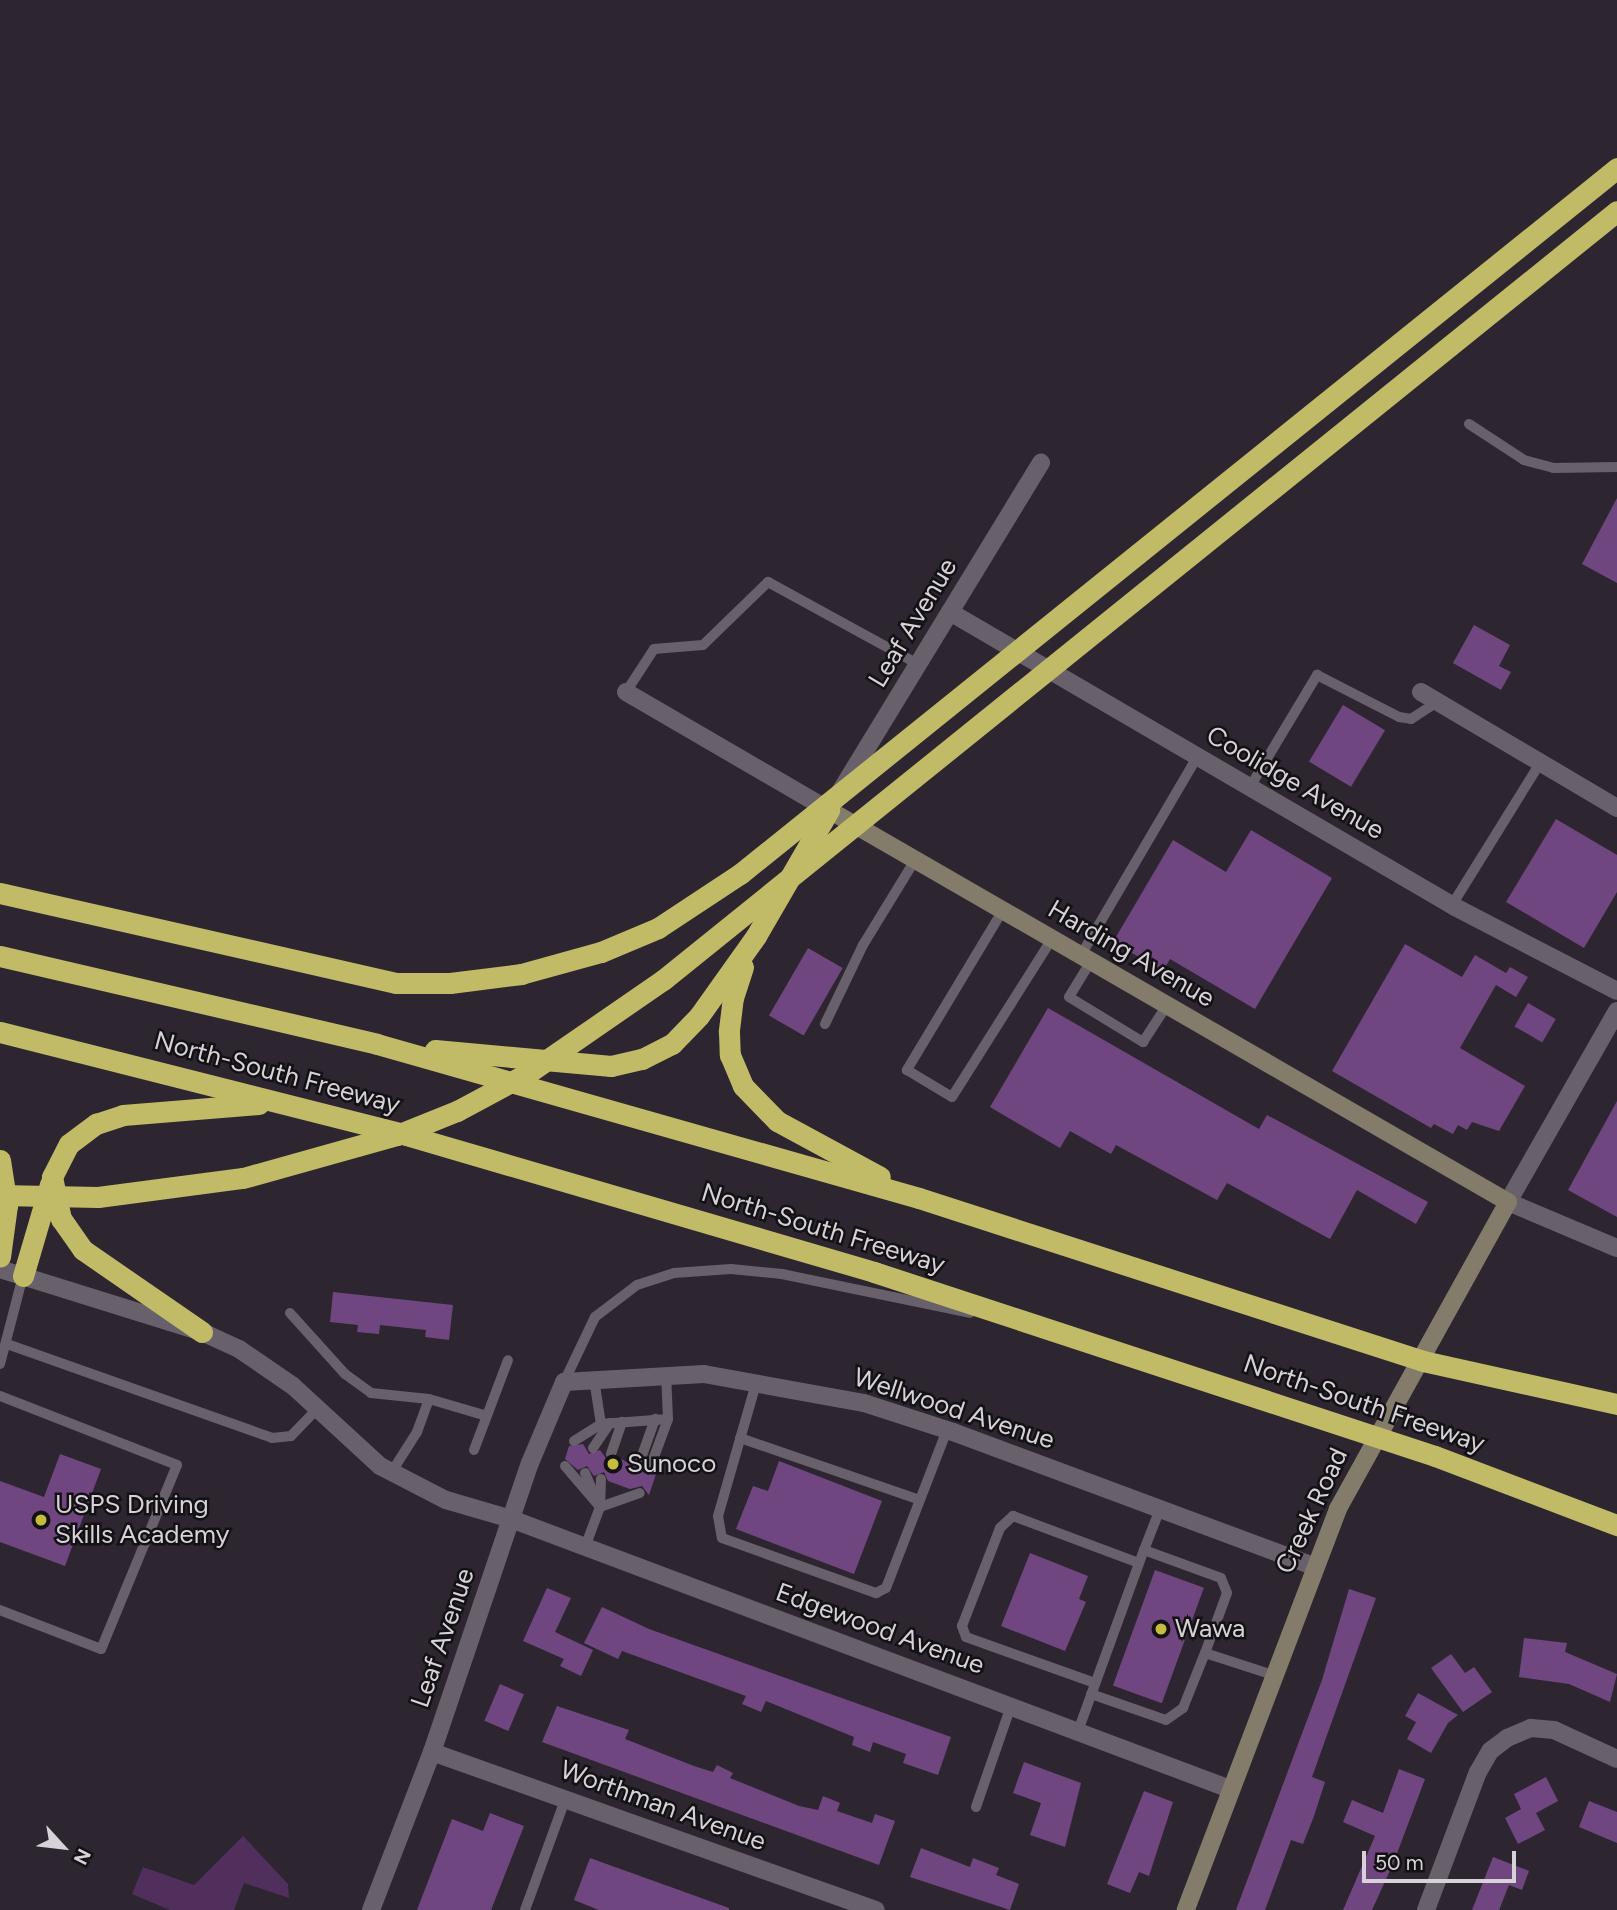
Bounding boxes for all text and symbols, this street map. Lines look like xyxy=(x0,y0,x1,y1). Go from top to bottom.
street label: Leaf Avenue xyxy=(862,553,964,693)
street label: Coolidge Avenue xyxy=(1201,720,1389,846)
street label: Harding Avenue xyxy=(1042,894,1220,1014)
street label: North-South Freeway xyxy=(151,1025,403,1121)
street label: North-South Freeway xyxy=(697,1177,949,1281)
street label: North-South Freeway xyxy=(1239,1348,1489,1460)
street label: Wellwood Avenue xyxy=(850,1362,1058,1456)
street label: Creek Road xyxy=(1269,1443,1355,1579)
place label: Sunoco xyxy=(627,1448,716,1480)
marker: Sunoco xyxy=(605,1456,621,1472)
place label: USPS Driving Skills Academy xyxy=(55,1489,229,1550)
marker: USPS Driving Skills Academy xyxy=(33,1512,49,1528)
street label: Leaf Avenue xyxy=(405,1564,481,1712)
street label: Edgewood Avenue xyxy=(772,1577,988,1681)
place label: Wawa xyxy=(1175,1613,1245,1645)
marker: Wawa xyxy=(1153,1621,1169,1637)
street label: Worthman Avenue xyxy=(556,1754,770,1858)
north arrow xyxy=(28,1812,98,1882)
scale bar xyxy=(1365,1836,1519,1880)
text: N xyxy=(69,1845,96,1869)
text: 50 m xyxy=(1375,1850,1424,1875)

